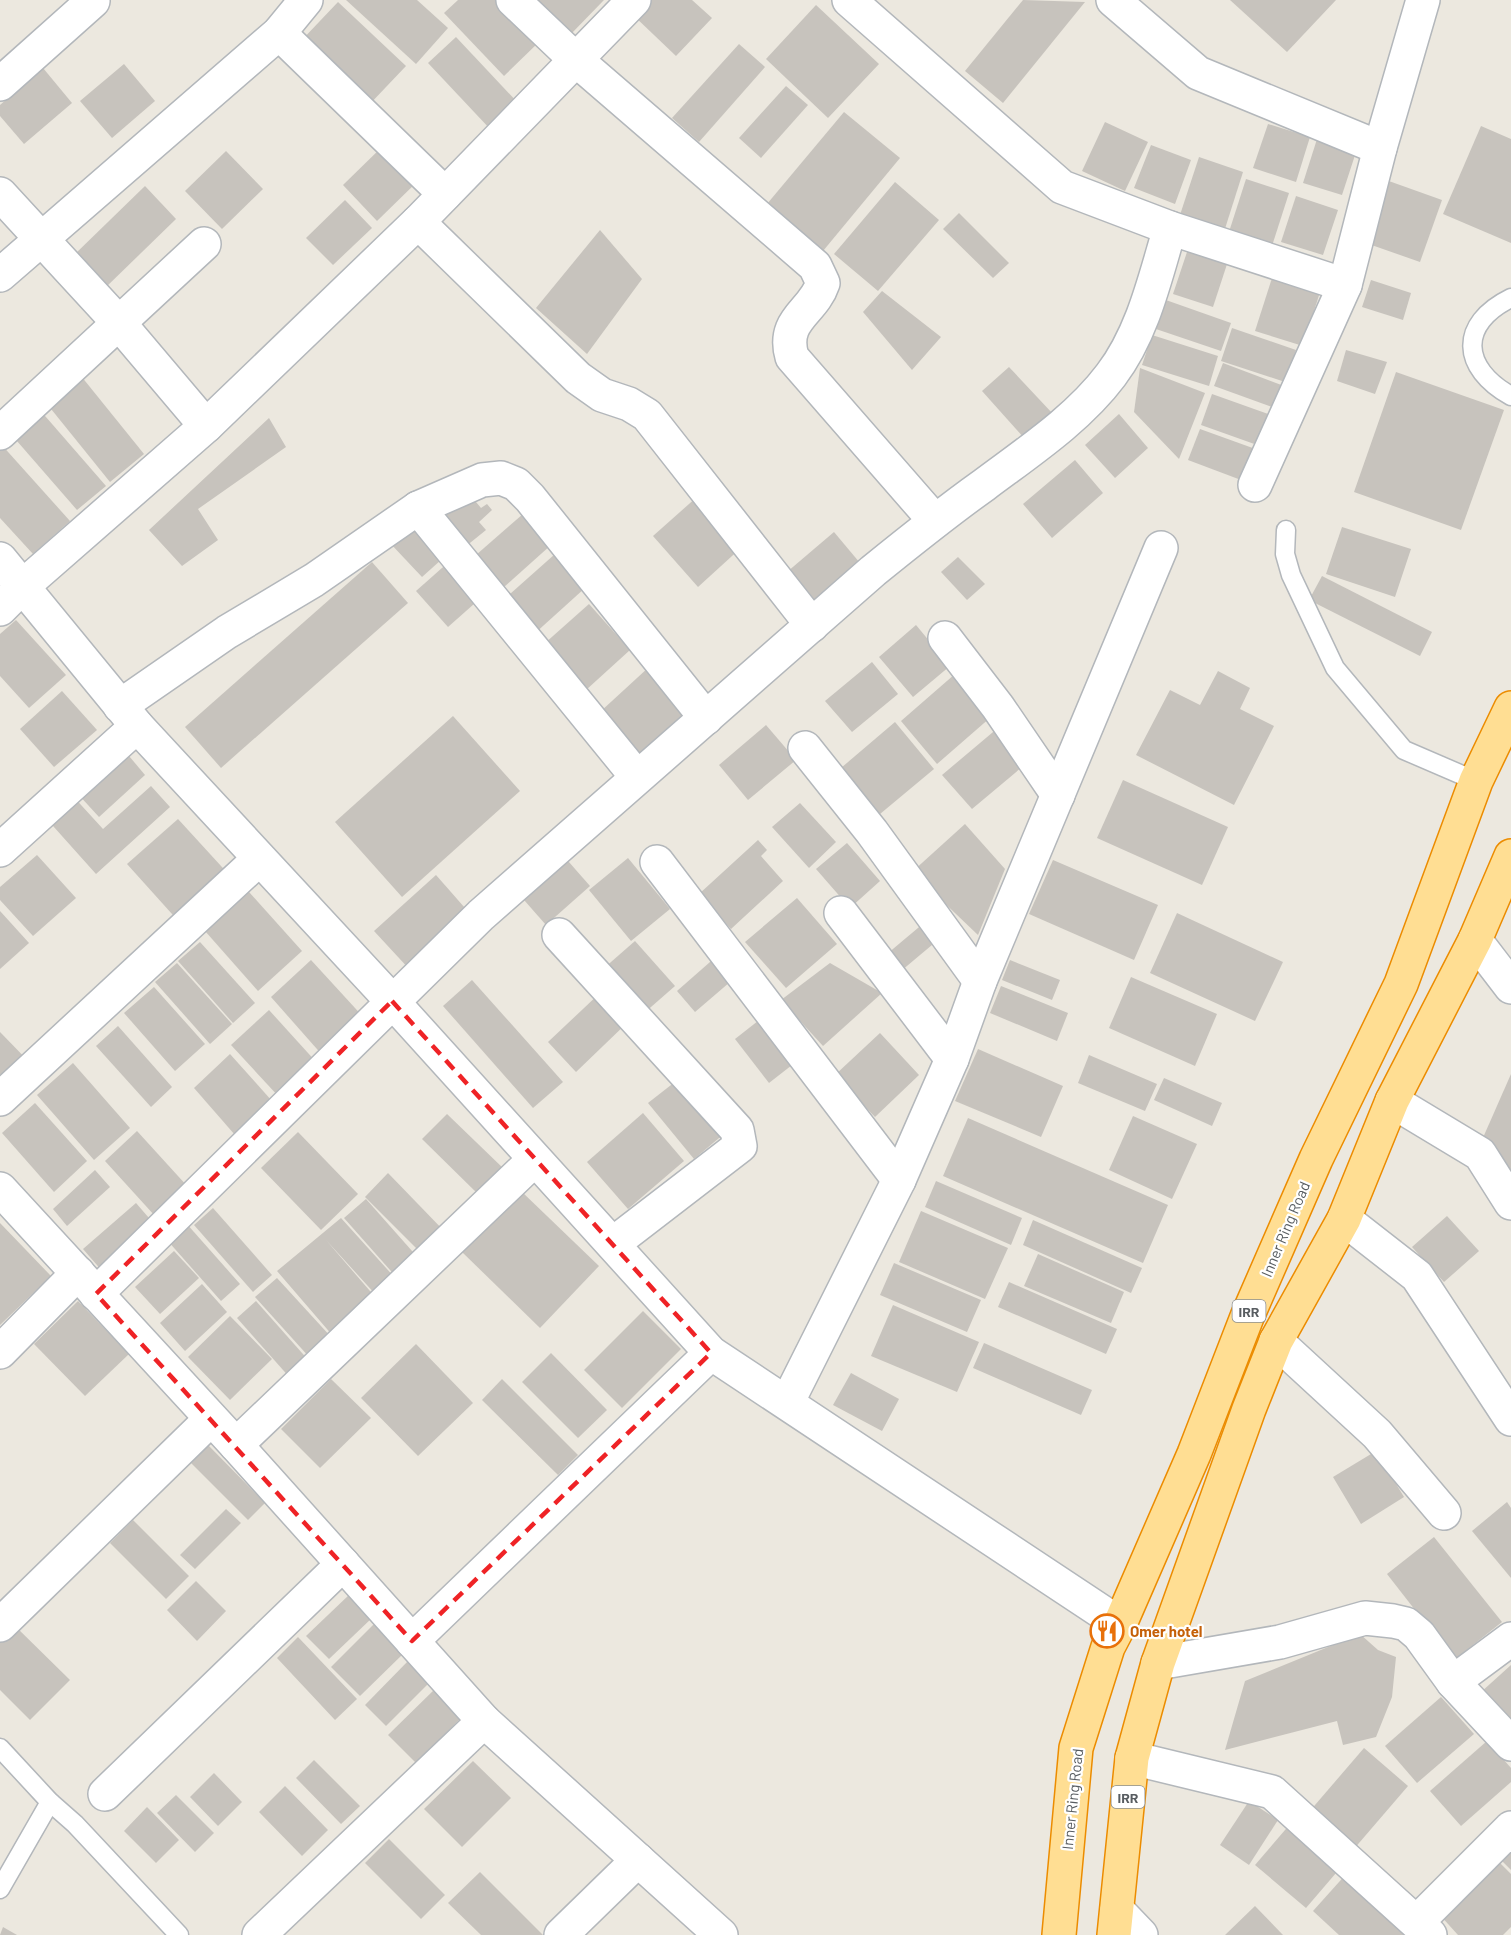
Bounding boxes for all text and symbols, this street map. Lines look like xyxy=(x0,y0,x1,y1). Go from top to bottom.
street label: Inner Ring Road xyxy=(1257,1179,1313,1279)
road number: IRR xyxy=(1232,1300,1266,1322)
restaurant icon: Omer hotel xyxy=(1089,1613,1125,1649)
place label: Omer hotel xyxy=(1130,1622,1202,1640)
street label: Inner Ring Road xyxy=(1058,1747,1086,1851)
road number: IRR xyxy=(1112,1786,1144,1808)

